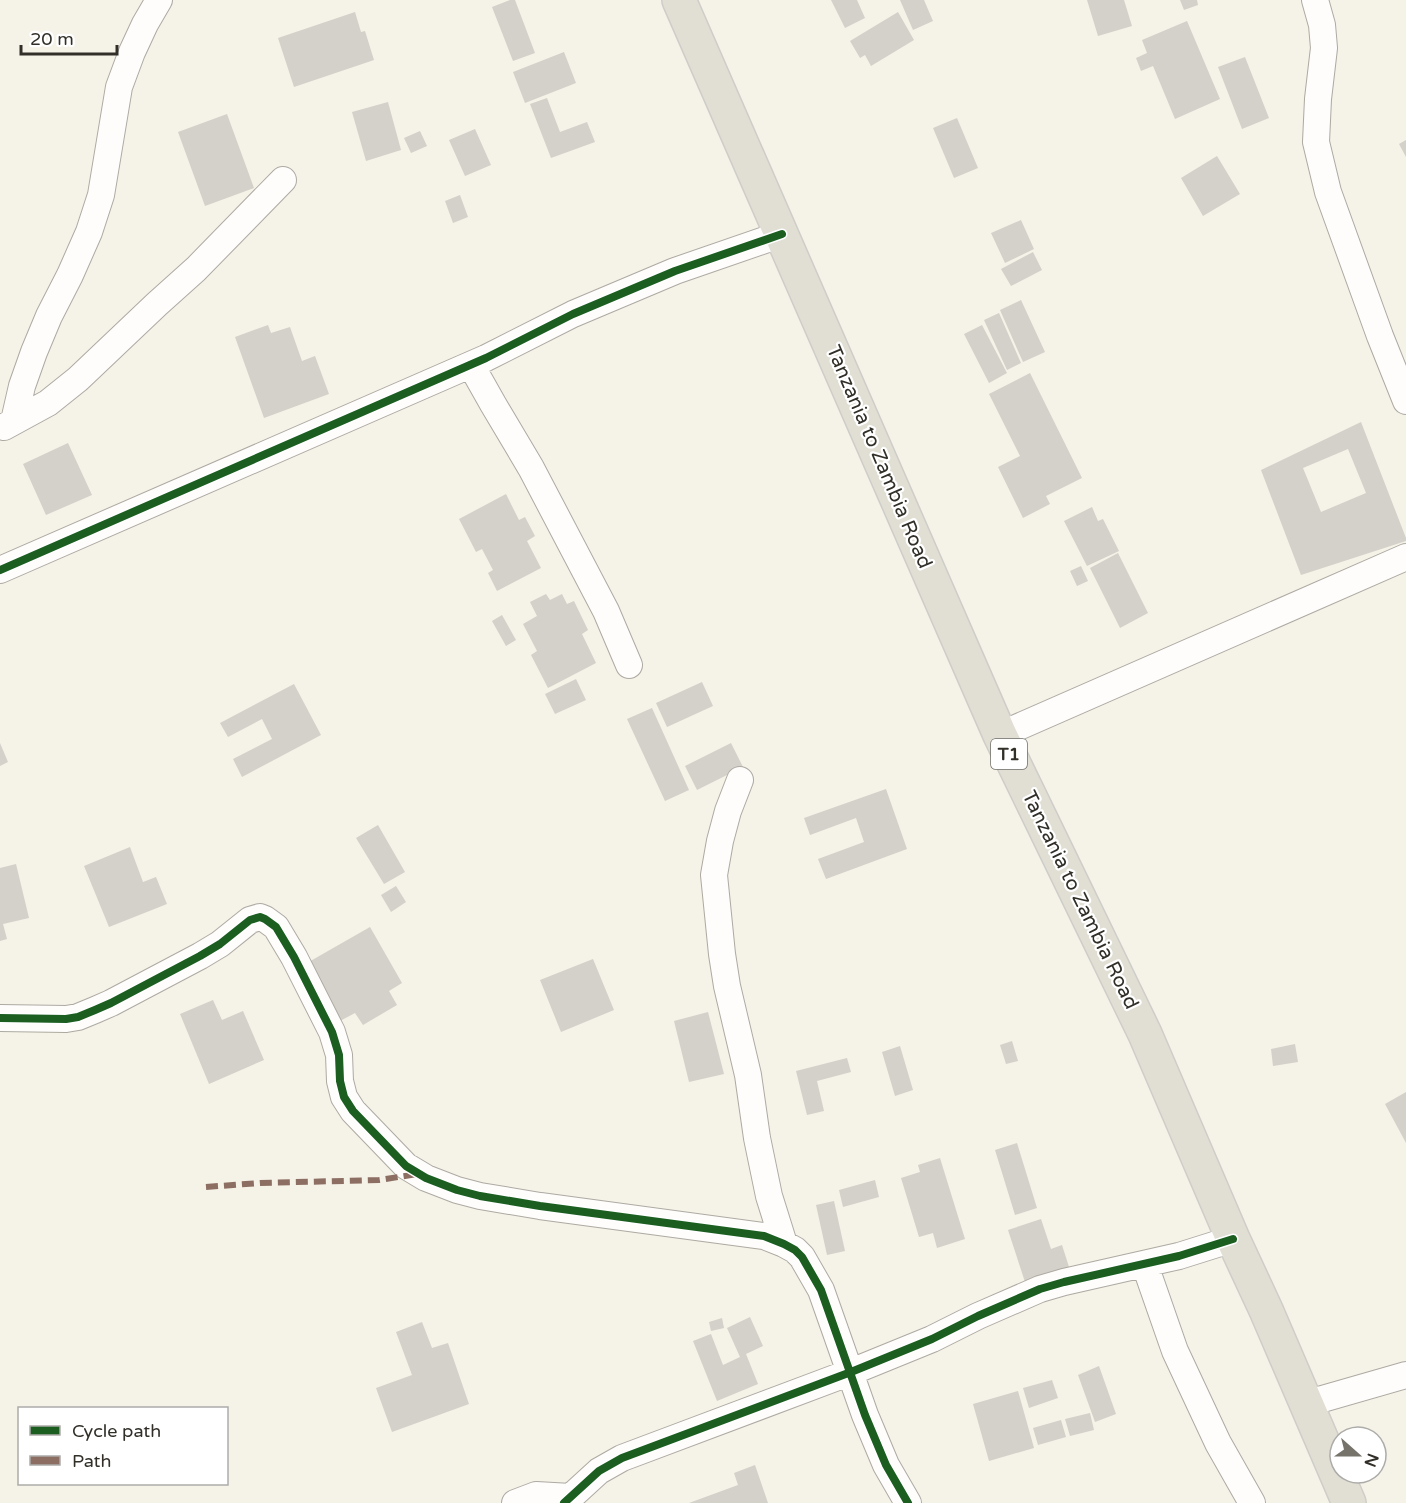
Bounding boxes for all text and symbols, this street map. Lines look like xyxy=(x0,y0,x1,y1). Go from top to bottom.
scale bar xyxy=(21,18,117,56)
text: 20 m xyxy=(30,28,74,50)
street label: Tanzania to Zambia Road xyxy=(821,342,937,572)
road number: T1 xyxy=(991,739,1027,769)
street label: Tanzania to Zambia Road xyxy=(1017,787,1143,1013)
legend xyxy=(18,1407,228,1485)
text: Cycle path xyxy=(72,1420,161,1442)
north arrow xyxy=(1328,1425,1388,1485)
text: Path xyxy=(72,1450,111,1472)
text: N xyxy=(1359,1450,1383,1470)

